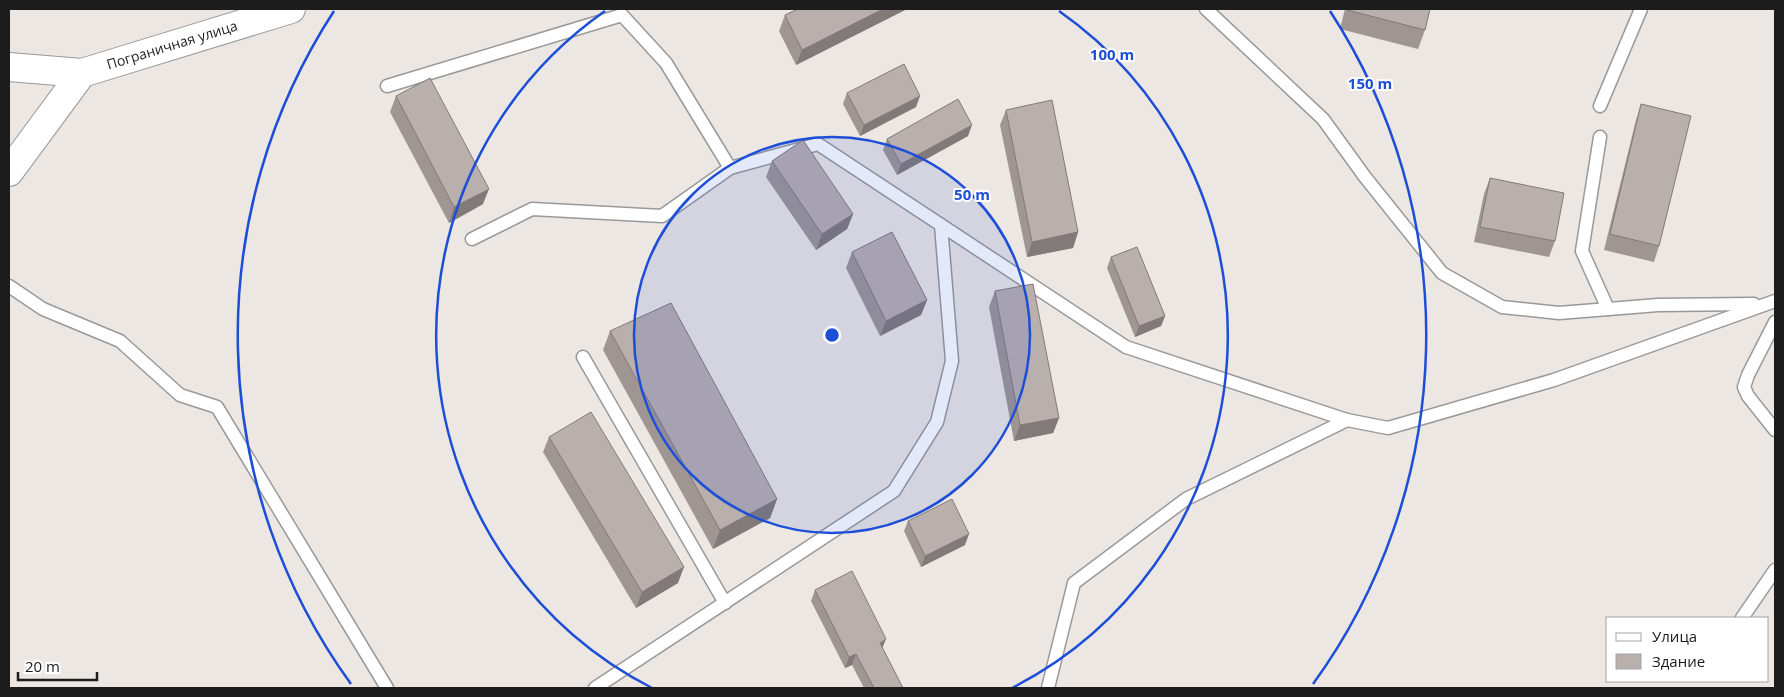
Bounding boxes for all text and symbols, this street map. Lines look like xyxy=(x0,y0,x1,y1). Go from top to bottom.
street label: Пограничная улица xyxy=(104,16,240,73)
text: 100 m xyxy=(1090,44,1134,64)
text: 150 m xyxy=(1348,73,1392,93)
text: 50 m xyxy=(954,184,990,204)
centre of rings xyxy=(823,326,841,344)
legend xyxy=(1606,617,1769,682)
text: Улица xyxy=(1652,626,1697,646)
scale bar xyxy=(18,650,96,682)
text: Здание xyxy=(1652,651,1705,671)
text: 20 m xyxy=(25,656,60,676)

